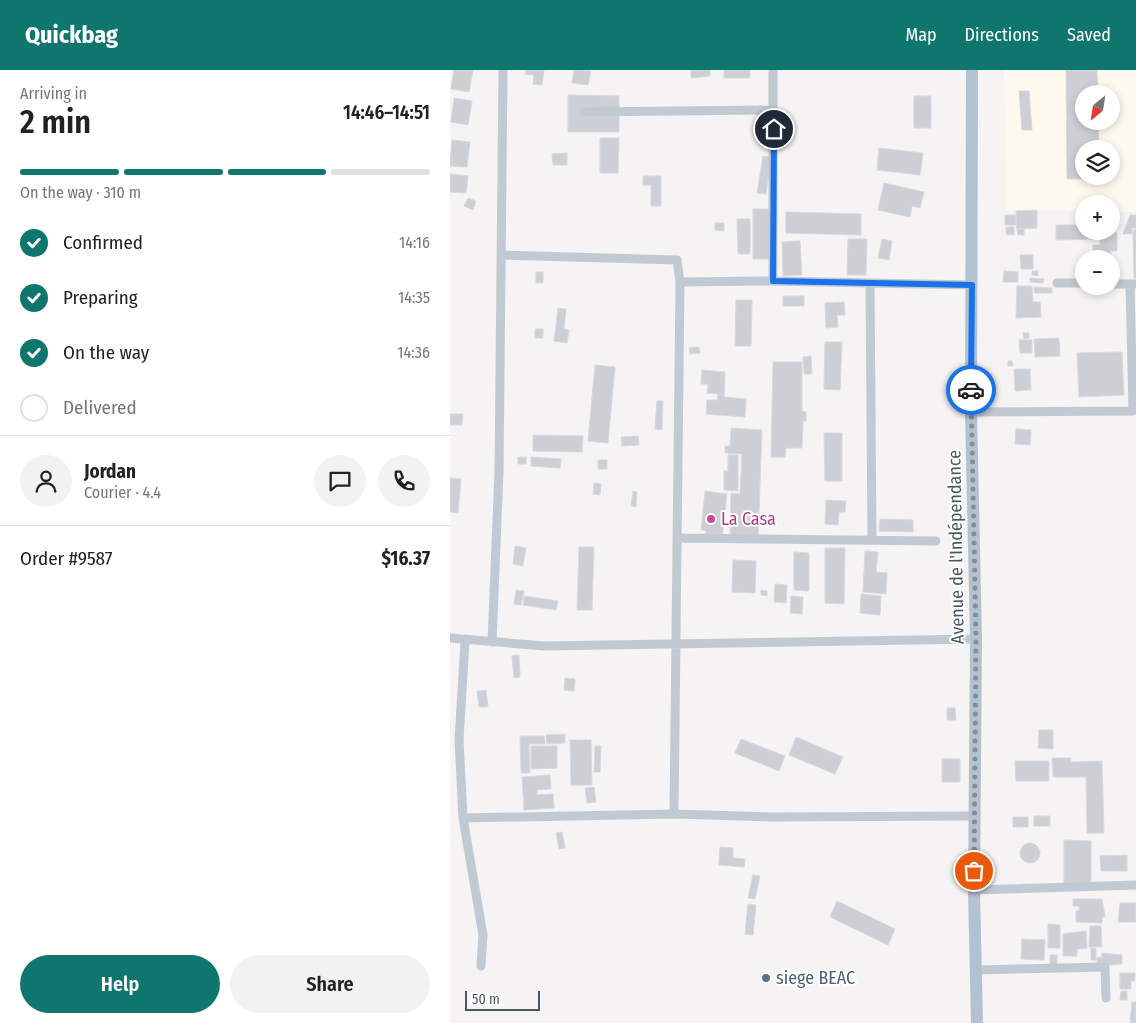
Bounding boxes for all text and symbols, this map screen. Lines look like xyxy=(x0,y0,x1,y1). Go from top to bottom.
text: Quickbag xyxy=(25,21,118,49)
text: Map xyxy=(905,24,937,46)
text: Directions xyxy=(965,24,1039,46)
text: Saved xyxy=(1067,24,1111,46)
text: Arriving in xyxy=(20,84,87,103)
north arrow xyxy=(1075,85,1120,130)
map controls xyxy=(1075,85,1120,295)
text: 14:46–14:51 xyxy=(343,101,430,124)
text: 2 min xyxy=(20,103,91,141)
pin xyxy=(753,108,795,150)
icon: home xyxy=(760,115,788,143)
button: layers xyxy=(1075,140,1120,185)
text: On the way · 310 m xyxy=(20,183,141,202)
button: + xyxy=(1075,195,1120,240)
icon: check xyxy=(20,229,48,257)
text: Confirmed xyxy=(63,231,143,254)
text: 14:16 xyxy=(399,233,430,252)
button: − xyxy=(1075,250,1120,295)
icon: check xyxy=(20,284,48,312)
text: Preparing xyxy=(63,286,138,309)
text: 14:35 xyxy=(398,288,430,307)
icon: check xyxy=(20,339,48,367)
text: On the way xyxy=(63,341,149,364)
text: 14:36 xyxy=(397,343,430,362)
courier xyxy=(946,365,996,415)
icon: car xyxy=(957,376,985,404)
text: Delivered xyxy=(63,396,137,419)
street label: Avenue de l'Indépendance xyxy=(943,450,969,644)
button: person xyxy=(20,455,72,507)
button: chat xyxy=(314,455,366,507)
button: phone xyxy=(378,455,430,507)
text: Jordan xyxy=(84,460,136,483)
text: Courier · 4.4 xyxy=(84,483,161,502)
place label: La Casa xyxy=(721,508,776,530)
marker: La Casa xyxy=(705,513,717,525)
text: Order #9587 xyxy=(20,547,113,570)
text: $16.37 xyxy=(382,547,430,570)
pin xyxy=(953,850,995,892)
icon: bag xyxy=(960,857,988,885)
button: Help xyxy=(20,955,220,1013)
button: Share xyxy=(230,955,430,1013)
place label: siege BEAC xyxy=(776,967,855,989)
marker: siege BEAC xyxy=(760,972,772,984)
scale bar xyxy=(465,988,540,1011)
text: 50 m xyxy=(472,991,500,1008)

